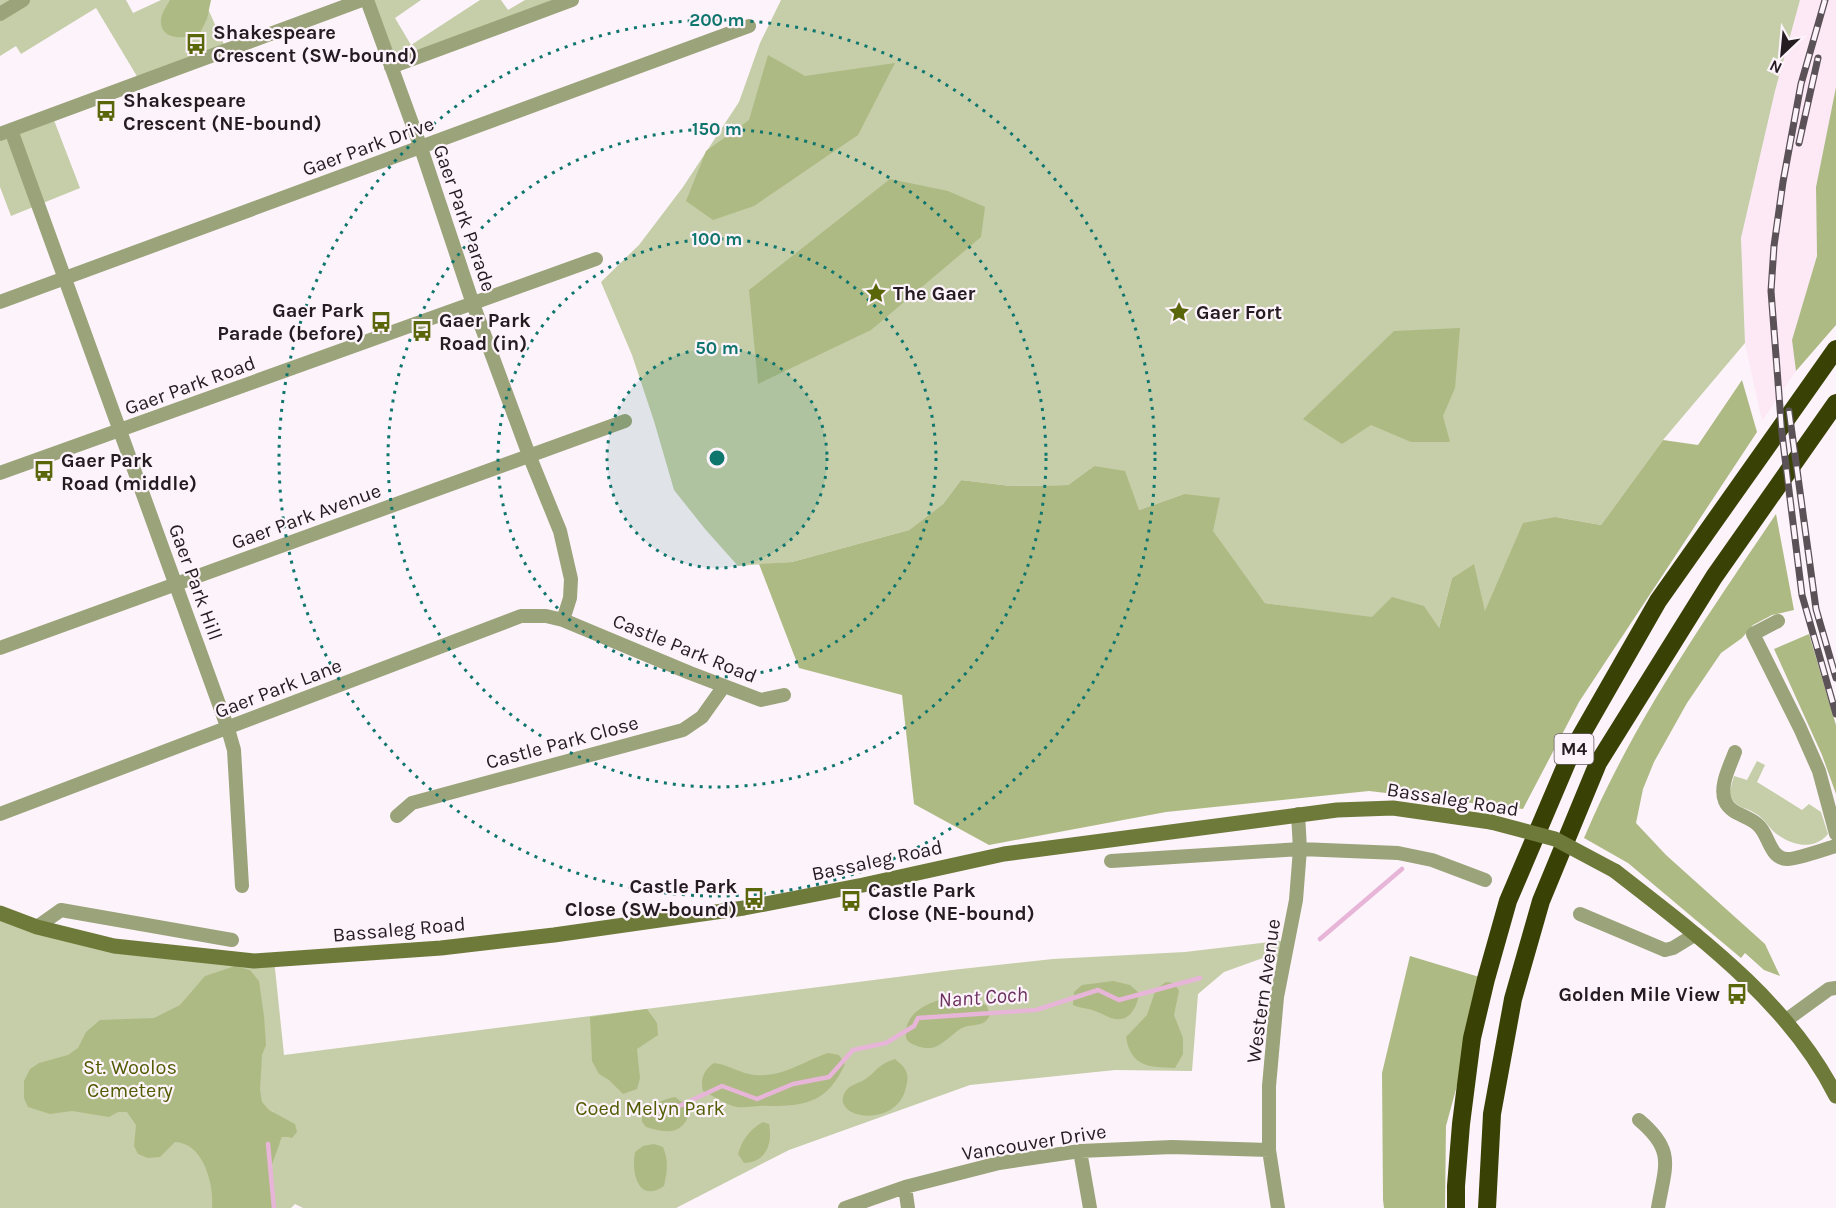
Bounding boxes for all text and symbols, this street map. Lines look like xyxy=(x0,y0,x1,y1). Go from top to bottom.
text: 200 m xyxy=(689,9,745,31)
place label: Shakespeare Crescent (SW-bound) xyxy=(213,21,417,67)
north arrow xyxy=(1752,24,1812,84)
bus stop icon: Shakespeare Crescent (SW-bound) xyxy=(184,32,208,56)
text: N xyxy=(1766,56,1785,78)
place label: Shakespeare Crescent (NE-bound) xyxy=(123,89,322,135)
bus stop icon: Shakespeare Crescent (NE-bound) xyxy=(94,99,118,123)
street label: Gaer Park Drive xyxy=(299,112,437,181)
text: 150 m xyxy=(692,118,742,140)
street label: Gaer Park Parade xyxy=(429,142,500,295)
text: 100 m xyxy=(692,228,742,250)
place icon: The Gaer xyxy=(864,281,888,305)
place label: The Gaer xyxy=(893,282,976,305)
place label: Gaer Park Parade (before) xyxy=(217,299,364,345)
place icon: Gaer Fort xyxy=(1167,300,1191,324)
place label: Gaer Fort xyxy=(1196,301,1282,324)
place label: Gaer Park Road (in) xyxy=(439,309,531,355)
bus stop icon: Gaer Park Parade (before) xyxy=(369,310,393,334)
bus stop icon: Gaer Park Road (in) xyxy=(410,319,434,343)
text: 50 m xyxy=(695,337,739,359)
street label: Gaer Park Road xyxy=(122,351,259,420)
centre of rings xyxy=(707,448,727,468)
place label: Gaer Park Road (middle) xyxy=(61,449,197,495)
bus stop icon: Gaer Park Road (middle) xyxy=(32,459,56,483)
street label: Gaer Park Avenue xyxy=(228,479,384,554)
street label: Gaer Park Hill xyxy=(164,521,227,643)
street label: Castle Park Road xyxy=(609,609,760,688)
street label: Gaer Park Lane xyxy=(211,654,345,723)
street label: Castle Park Close xyxy=(483,711,641,774)
road number: M4 xyxy=(1554,734,1594,764)
street label: Bassaleg Road xyxy=(1385,778,1521,821)
street label: Bassaleg Road xyxy=(809,835,945,886)
place label: Castle Park Close (SW-bound) xyxy=(565,875,737,921)
place label: Castle Park Close (NE-bound) xyxy=(868,879,1035,925)
bus stop icon: Castle Park Close (SW-bound) xyxy=(742,886,766,910)
bus stop icon: Castle Park Close (NE-bound) xyxy=(839,889,863,913)
street label: Bassaleg Road xyxy=(332,912,467,947)
street label: Western Avenue xyxy=(1242,917,1285,1065)
water label: Nant Coch xyxy=(937,982,1029,1012)
bus stop icon: Golden Mile View xyxy=(1725,982,1749,1006)
place label: Golden Mile View xyxy=(1558,983,1720,1006)
park label: St. Woolos Cemetery xyxy=(83,1056,177,1102)
park label: Coed Melyn Park xyxy=(575,1097,725,1120)
street label: Vancouver Drive xyxy=(960,1120,1108,1165)

